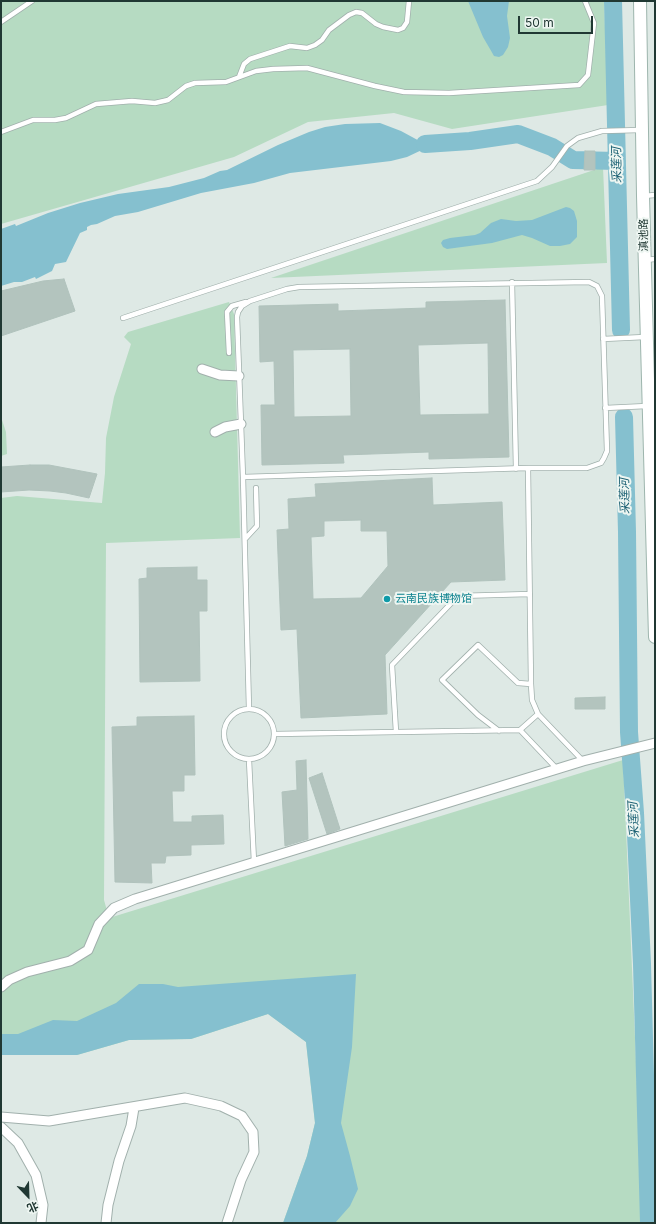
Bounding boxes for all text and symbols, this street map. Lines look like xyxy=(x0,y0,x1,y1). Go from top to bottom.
scale bar xyxy=(520,8,595,34)
text: 50 m xyxy=(525,15,554,30)
water label: 采莲河 xyxy=(609,147,625,183)
street label: 滇池路 xyxy=(637,218,651,252)
water label: 采莲河 xyxy=(617,478,633,514)
place label: 云南民族博物馆 xyxy=(395,592,472,606)
marker: 云南民族博物馆 xyxy=(382,594,392,604)
water label: 采莲河 xyxy=(626,802,642,838)
north arrow xyxy=(8,1176,48,1216)
text: 北 xyxy=(25,1198,40,1216)

